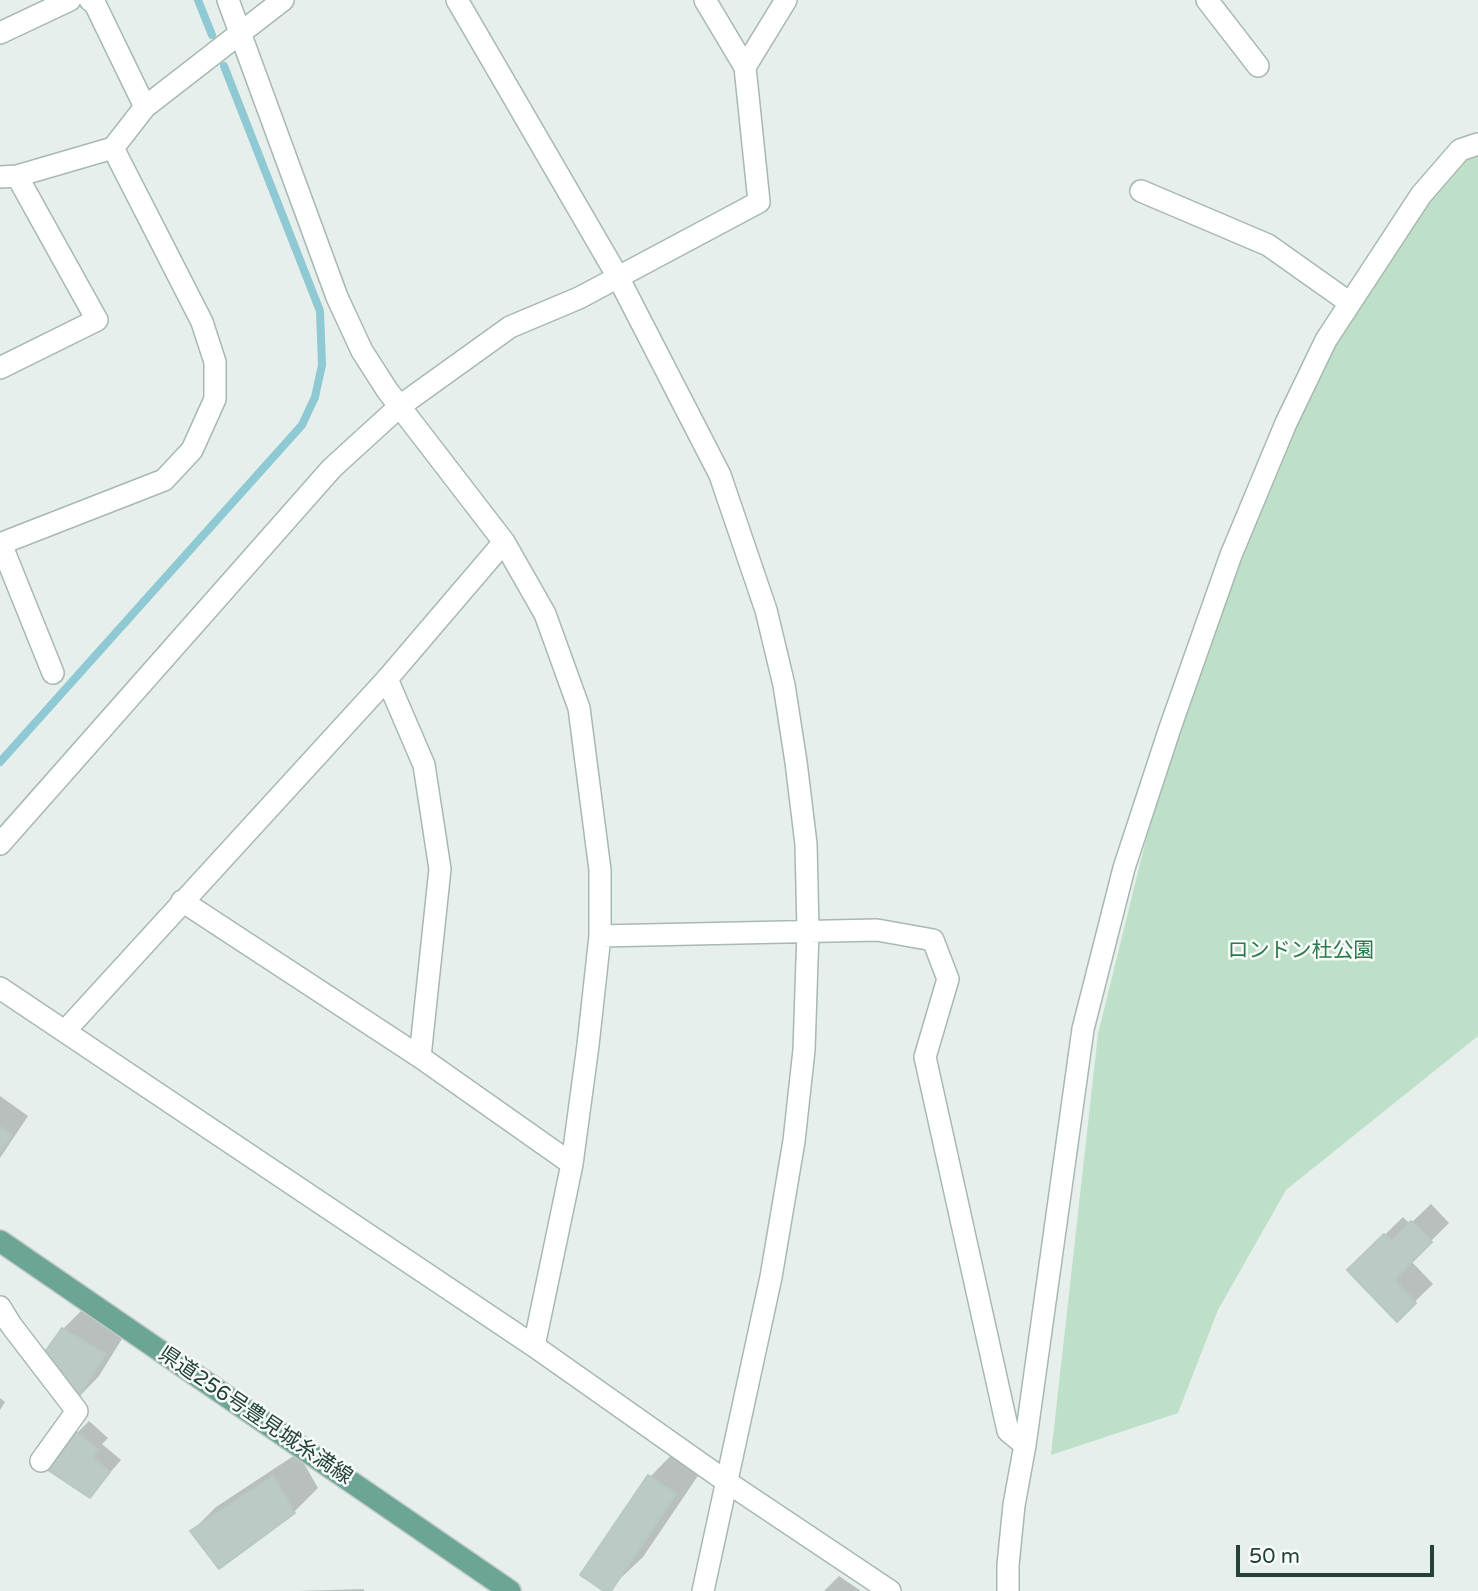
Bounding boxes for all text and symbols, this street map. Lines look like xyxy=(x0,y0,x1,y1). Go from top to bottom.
park label: ロンドン杜公園 xyxy=(1228,938,1374,964)
street label: 県道256号豊見城糸満線 xyxy=(153,1342,357,1490)
scale bar xyxy=(1240,1532,1438,1576)
text: 50 m xyxy=(1249,1544,1300,1569)

